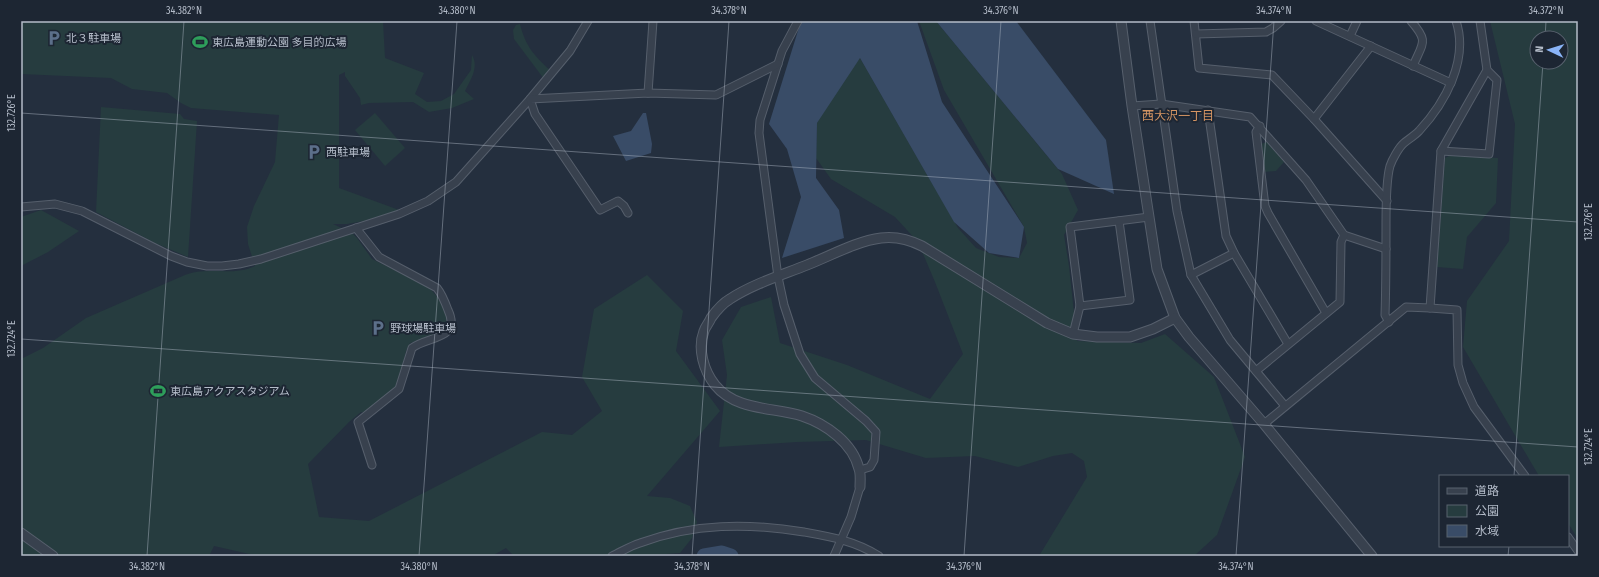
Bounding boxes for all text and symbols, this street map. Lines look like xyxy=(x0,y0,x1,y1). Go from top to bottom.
text: 34.382°N xyxy=(166,5,202,17)
text: 34.380°N xyxy=(439,5,476,17)
text: 34.378°N xyxy=(711,5,747,17)
text: 34.376°N xyxy=(983,5,1019,17)
text: 34.374°N xyxy=(1256,5,1292,17)
text: 34.372°N xyxy=(1528,5,1564,17)
parking icon: 北３駐車場 xyxy=(45,29,63,47)
north arrow xyxy=(1529,30,1569,70)
place label: 北３駐車場 xyxy=(66,32,121,45)
sports icon: 東広島運動公園 多目的広場 xyxy=(191,33,209,51)
place label: 東広島運動公園 多目的広場 xyxy=(212,36,347,49)
text: N xyxy=(1533,46,1546,53)
text: 132.726°E xyxy=(6,94,18,132)
district label: 西大沢一丁目 xyxy=(1142,109,1214,123)
parking icon: 西駐車場 xyxy=(305,143,323,161)
place label: 西駐車場 xyxy=(326,146,370,159)
text: 132.726°E xyxy=(1583,203,1595,241)
parking icon: 野球場駐車場 xyxy=(369,319,387,337)
text: 132.724°E xyxy=(6,320,18,358)
place label: 野球場駐車場 xyxy=(390,322,456,335)
sports icon: 東広島アクアスタジアム xyxy=(149,382,167,400)
place label: 東広島アクアスタジアム xyxy=(170,385,290,398)
text: 132.724°E xyxy=(1583,428,1595,466)
legend xyxy=(1439,475,1569,547)
text: 道路 xyxy=(1475,484,1499,498)
text: 公園 xyxy=(1475,504,1499,518)
text: 水域 xyxy=(1475,524,1499,538)
text: 34.382°N xyxy=(129,561,165,573)
text: 34.380°N xyxy=(401,561,438,573)
text: 34.378°N xyxy=(674,561,710,573)
text: 34.376°N xyxy=(946,561,982,573)
text: 34.374°N xyxy=(1218,561,1254,573)

